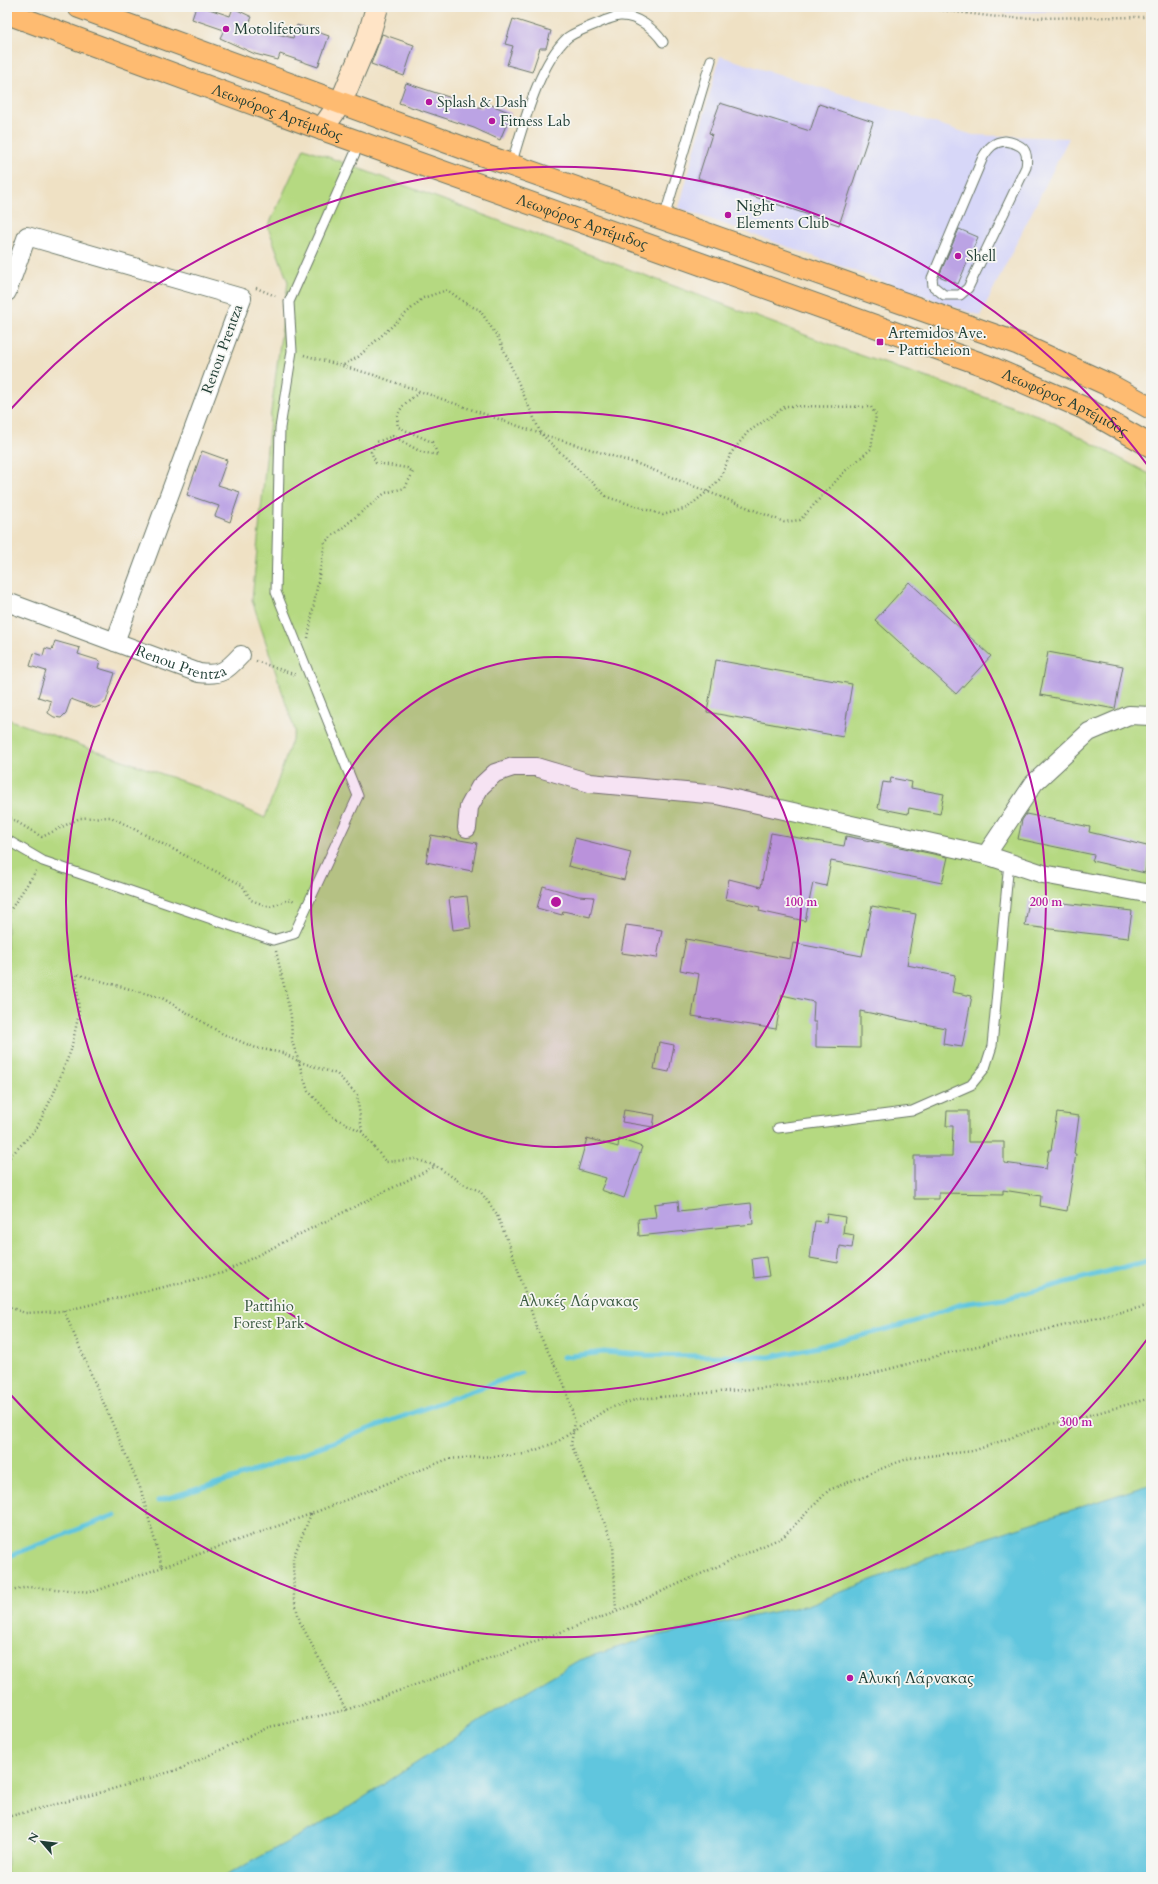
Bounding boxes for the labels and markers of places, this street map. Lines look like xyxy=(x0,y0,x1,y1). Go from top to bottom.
place label: Motolifetours xyxy=(234,19,320,39)
marker: Motolifetours xyxy=(221,24,231,34)
place label: Splash & Dash xyxy=(437,92,528,112)
marker: Splash & Dash xyxy=(424,97,434,107)
place label: Fitness Lab xyxy=(500,111,571,131)
marker: Fitness Lab xyxy=(487,116,497,126)
place label: Night Elements Club xyxy=(736,196,829,233)
marker: Night Elements Club xyxy=(723,210,733,220)
place label: Shell xyxy=(966,246,996,266)
marker: Shell xyxy=(953,251,963,261)
place label: Artemidos Ave. - Patticheion xyxy=(888,323,987,360)
marker: Artemidos Ave. - Patticheion xyxy=(875,337,885,347)
centre of rings xyxy=(549,895,563,909)
place label: Αλυκή Λάρνακας xyxy=(858,1668,974,1688)
marker: Αλυκή Λάρνακας xyxy=(845,1673,855,1683)

